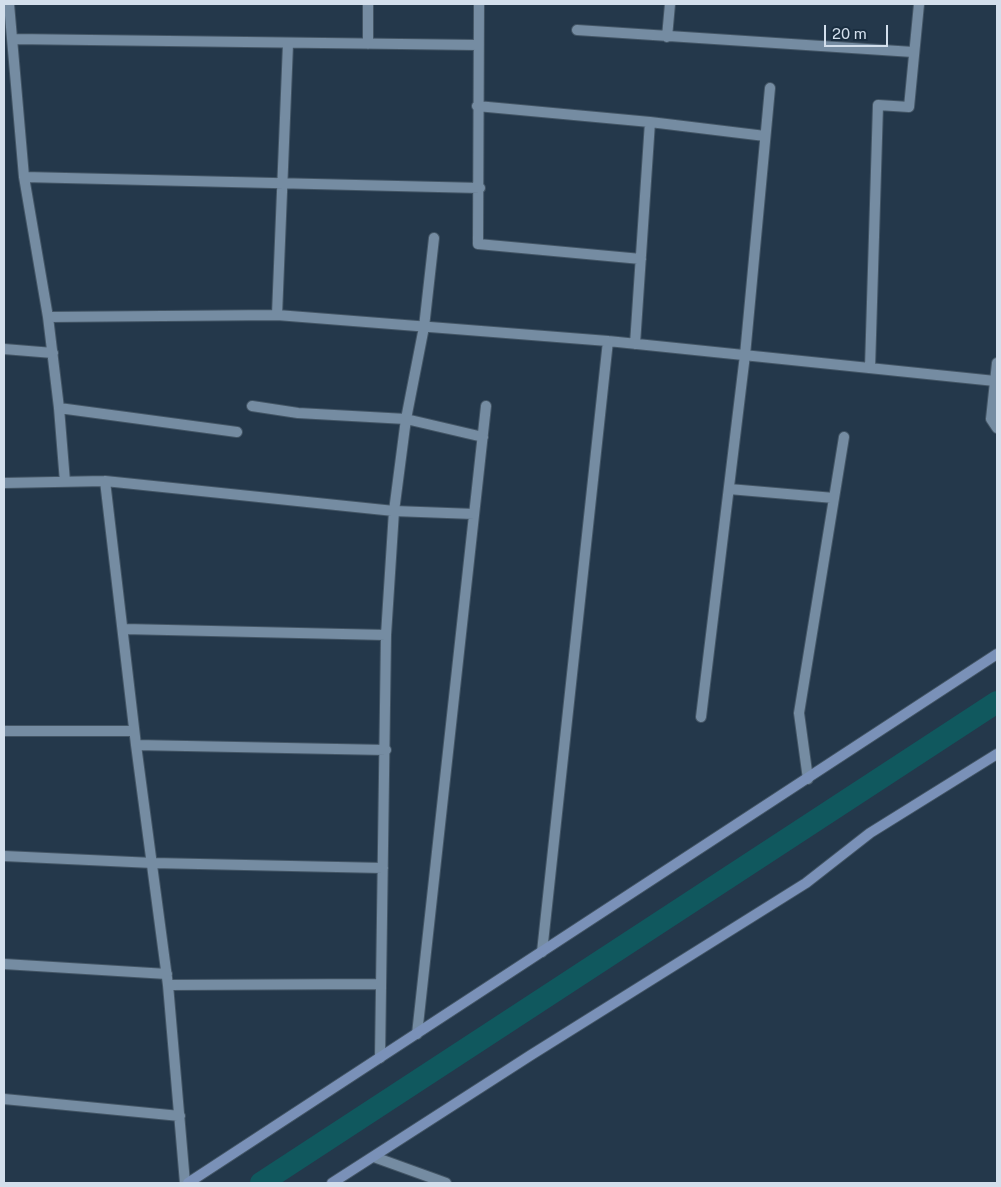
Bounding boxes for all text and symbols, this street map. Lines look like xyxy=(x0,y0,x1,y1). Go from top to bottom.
scale bar xyxy=(826,15,890,47)
text: 20 m xyxy=(832,25,867,42)

